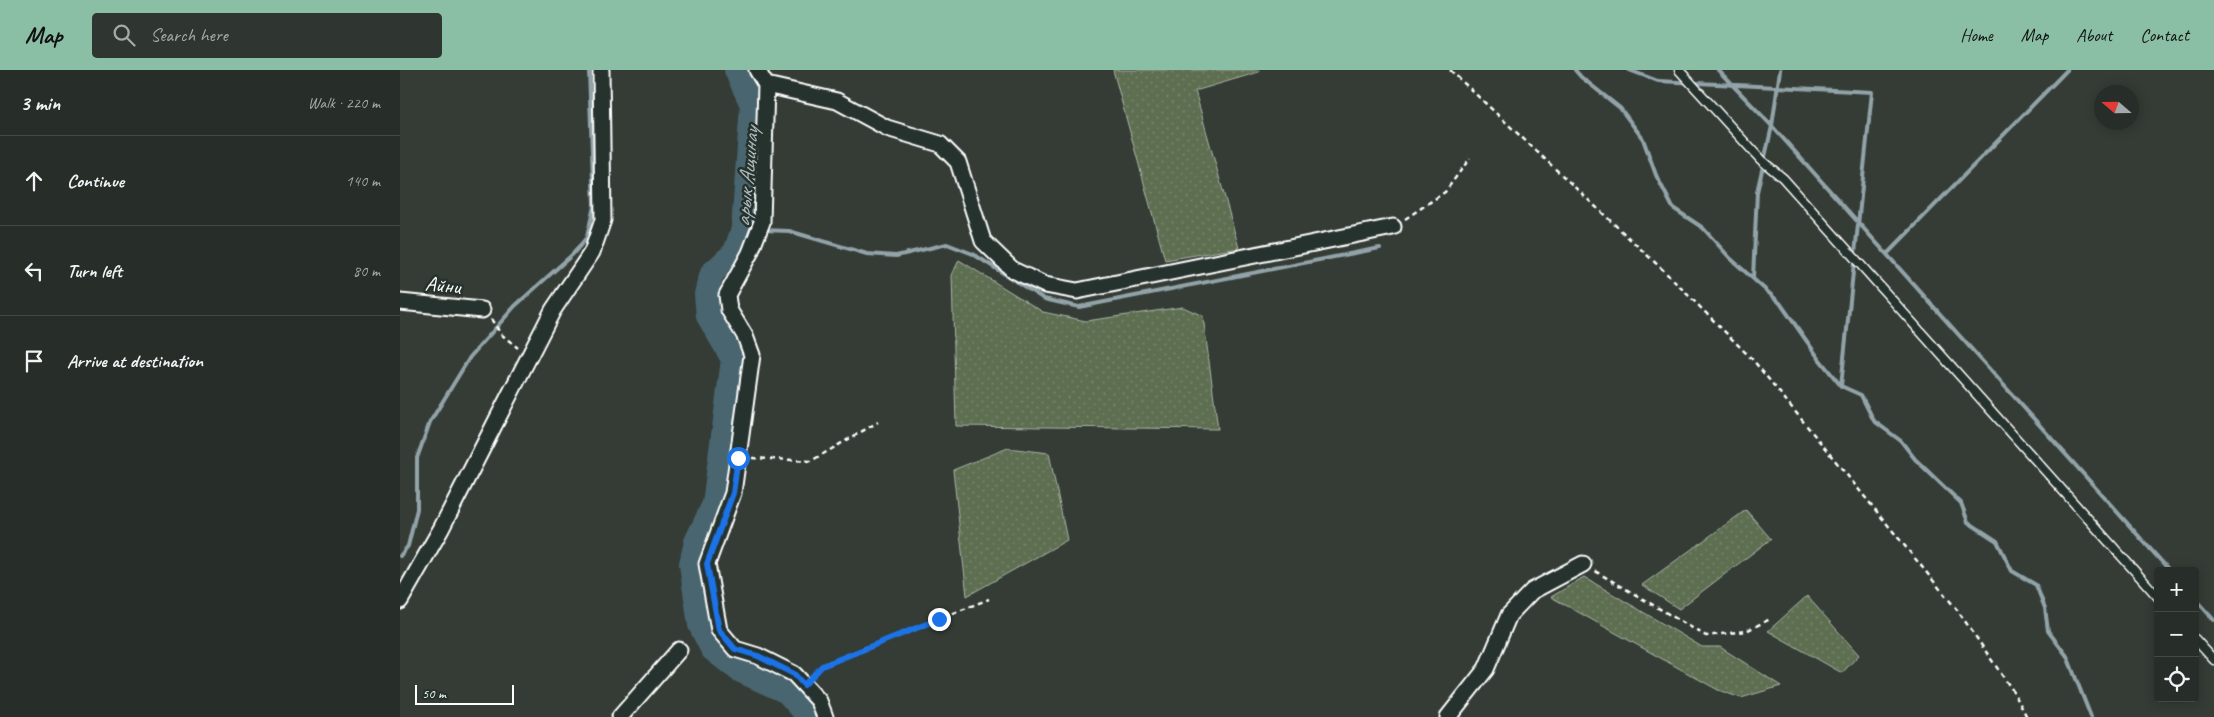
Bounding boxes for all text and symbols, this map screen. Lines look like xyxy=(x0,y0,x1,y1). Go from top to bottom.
search box xyxy=(92,13,442,58)
text: Map xyxy=(25,20,62,50)
icon: search xyxy=(110,21,138,49)
text: Search here xyxy=(150,23,228,47)
text: Home xyxy=(1960,24,1993,46)
text: Map xyxy=(2021,24,2048,46)
text: About xyxy=(2076,24,2112,46)
text: Contact xyxy=(2140,24,2189,46)
north arrow xyxy=(2094,85,2139,130)
text: 3 min xyxy=(20,90,60,116)
text: Walk · 220 m xyxy=(308,93,380,113)
water label: арык Ащинау xyxy=(729,123,766,228)
icon: ahead xyxy=(20,167,48,195)
text: Continue xyxy=(67,169,124,193)
text: 140 m xyxy=(346,171,380,191)
icon: left xyxy=(20,257,48,285)
text: Turn left xyxy=(67,259,122,283)
text: 80 m xyxy=(353,261,380,281)
street label: Айни xyxy=(424,270,463,300)
icon: arrive xyxy=(20,347,48,375)
text: Arrive at destination xyxy=(67,349,203,373)
route start xyxy=(727,447,750,470)
map controls xyxy=(2154,567,2199,702)
button: + xyxy=(2154,567,2199,612)
route end xyxy=(928,608,951,631)
button: − xyxy=(2154,612,2199,657)
button: locate xyxy=(2154,657,2199,702)
scale bar xyxy=(415,682,514,705)
text: 50 m xyxy=(422,685,446,702)

